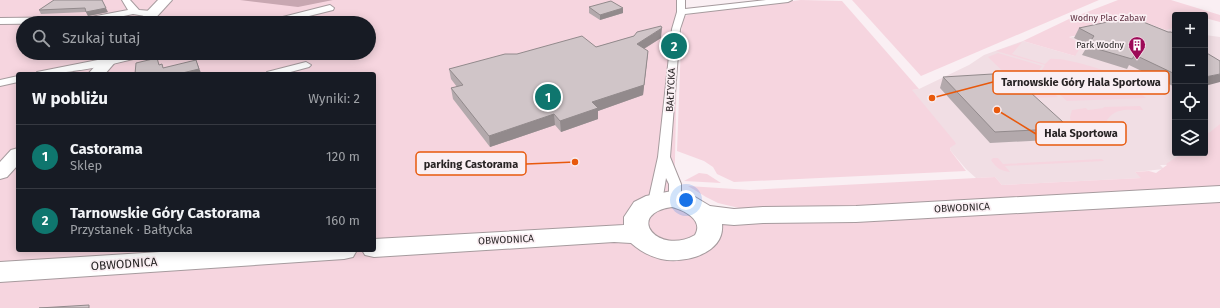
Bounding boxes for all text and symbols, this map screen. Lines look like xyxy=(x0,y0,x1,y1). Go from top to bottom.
map controls xyxy=(1172,12,1208,156)
button: + xyxy=(1172,12,1208,48)
park label: Wodny Plac Zabaw xyxy=(1070,13,1146,23)
search box xyxy=(16,16,376,60)
icon: search xyxy=(30,27,52,49)
text: Szukaj tutaj xyxy=(62,29,140,47)
pin: 2 xyxy=(661,31,687,61)
building icon: Park Wodny xyxy=(1127,35,1147,60)
place label: Park Wodny xyxy=(1076,40,1125,50)
button: − xyxy=(1172,48,1208,84)
street label: BAŁTYCKA xyxy=(664,68,678,112)
callout: Tarnowskie Góry Hala Sportowa xyxy=(993,71,1169,94)
text: Tarnowskie Góry Hala Sportowa xyxy=(1001,76,1161,89)
pin: 1 xyxy=(535,82,561,112)
button: locate xyxy=(1172,84,1208,120)
text: W pobliżu xyxy=(32,88,108,109)
text: Wyniki: 2 xyxy=(308,91,360,106)
button: layers xyxy=(1172,120,1208,156)
callout: Hala Sportowa xyxy=(1036,122,1126,145)
text: Hala Sportowa xyxy=(1044,127,1118,140)
text: Castorama xyxy=(70,140,143,158)
text: 1 xyxy=(42,149,48,164)
text: 120 m xyxy=(326,149,360,164)
callout: parking Castorama xyxy=(416,152,526,175)
text: Sklep xyxy=(70,158,102,173)
text: parking Castorama xyxy=(424,158,518,171)
your location xyxy=(676,190,696,210)
street label: OBWODNICA xyxy=(934,201,990,215)
text: Tarnowskie Góry Castorama xyxy=(70,204,260,222)
text: 2 xyxy=(42,213,48,228)
text: 160 m xyxy=(326,213,360,228)
text: Przystanek · Bałtycka xyxy=(70,222,193,237)
street label: OBWODNICA xyxy=(478,233,534,247)
street label: OBWODNICA xyxy=(90,255,158,273)

